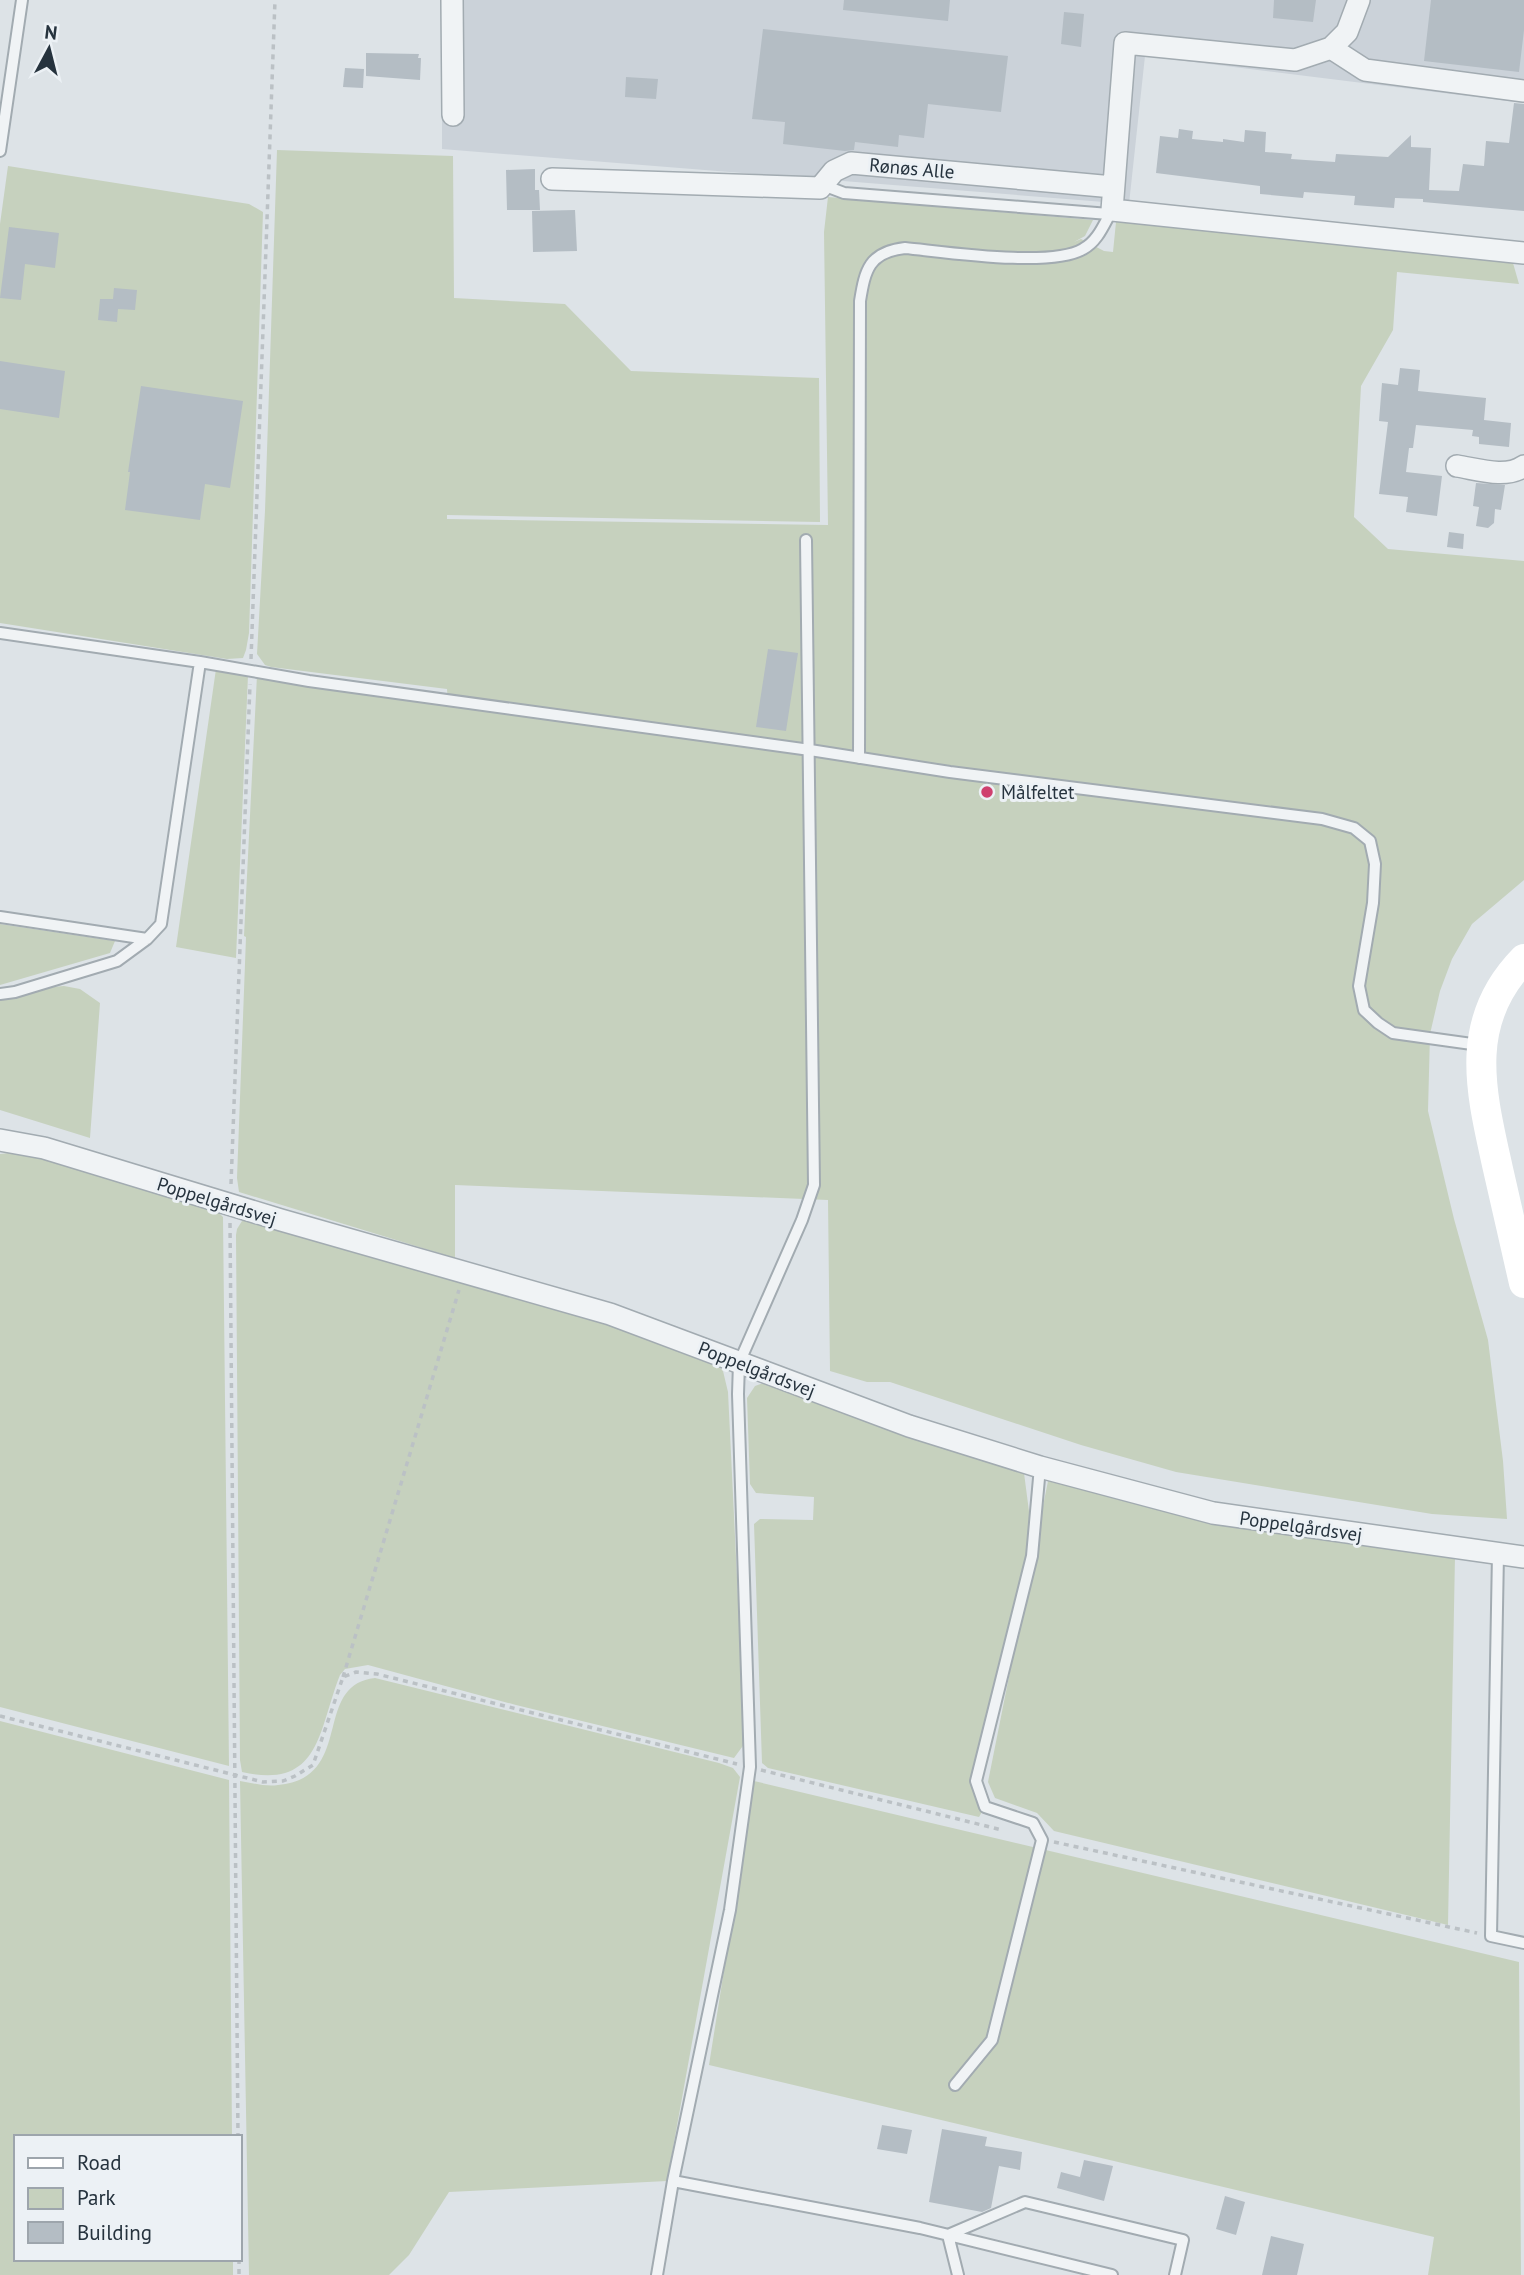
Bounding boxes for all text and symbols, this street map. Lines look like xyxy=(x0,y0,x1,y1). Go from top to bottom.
north arrow xyxy=(14,14,84,84)
text: N xyxy=(43,19,59,45)
street label: Rønøs Alle xyxy=(868,152,956,184)
place label: Målfeltet xyxy=(1001,780,1075,804)
marker: Målfeltet xyxy=(979,784,995,800)
street label: Poppelgårdsvej xyxy=(154,1171,280,1231)
street label: Poppelgårdsvej xyxy=(695,1336,819,1402)
street label: Poppelgårdsvej xyxy=(1238,1505,1364,1547)
legend xyxy=(14,2135,242,2261)
text: Road xyxy=(77,2149,121,2176)
text: Park xyxy=(77,2184,116,2211)
text: Building xyxy=(77,2219,152,2246)

